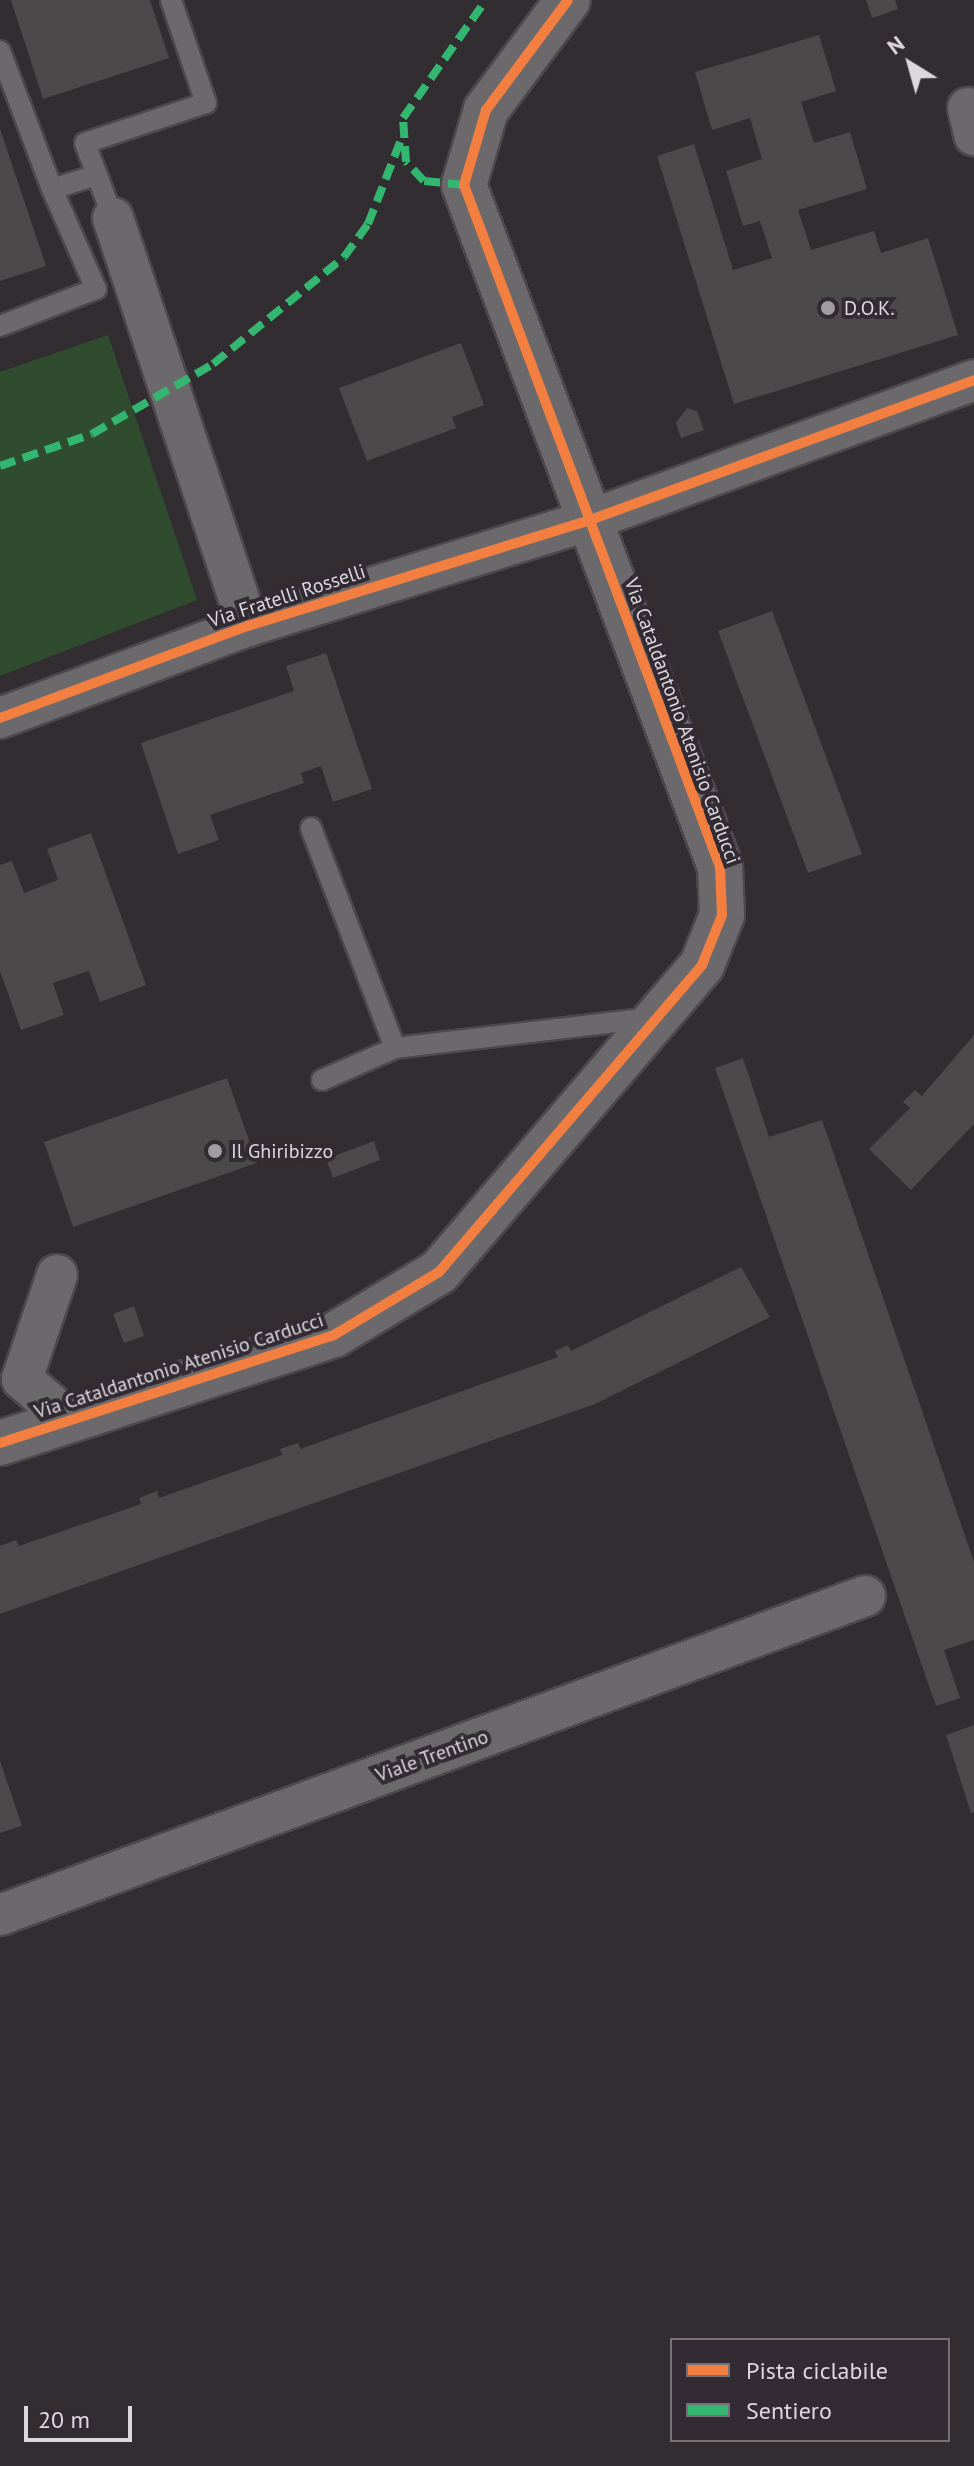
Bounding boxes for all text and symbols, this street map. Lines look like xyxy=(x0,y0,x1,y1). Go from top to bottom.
north arrow xyxy=(870,24,950,104)
text: N xyxy=(881,29,910,60)
place label: D.O.K. xyxy=(844,296,895,320)
marker: D.O.K. xyxy=(819,299,837,317)
street label: Via Fratelli Rosselli xyxy=(205,559,369,633)
street label: Via Cataldantonio Atenisio Carducci xyxy=(619,574,745,868)
place label: Il Ghiribizzo xyxy=(231,1139,333,1163)
marker: Il Ghiribizzo xyxy=(206,1142,224,1160)
street label: Via Cataldantonio Atenisio Carducci xyxy=(31,1308,327,1424)
street label: Viale Trentino xyxy=(372,1724,492,1788)
legend xyxy=(670,2338,950,2442)
text: Pista ciclabile xyxy=(746,2355,888,2386)
scale bar xyxy=(28,2390,136,2440)
text: Sentiero xyxy=(746,2395,832,2426)
text: 20 m xyxy=(38,2404,90,2435)

